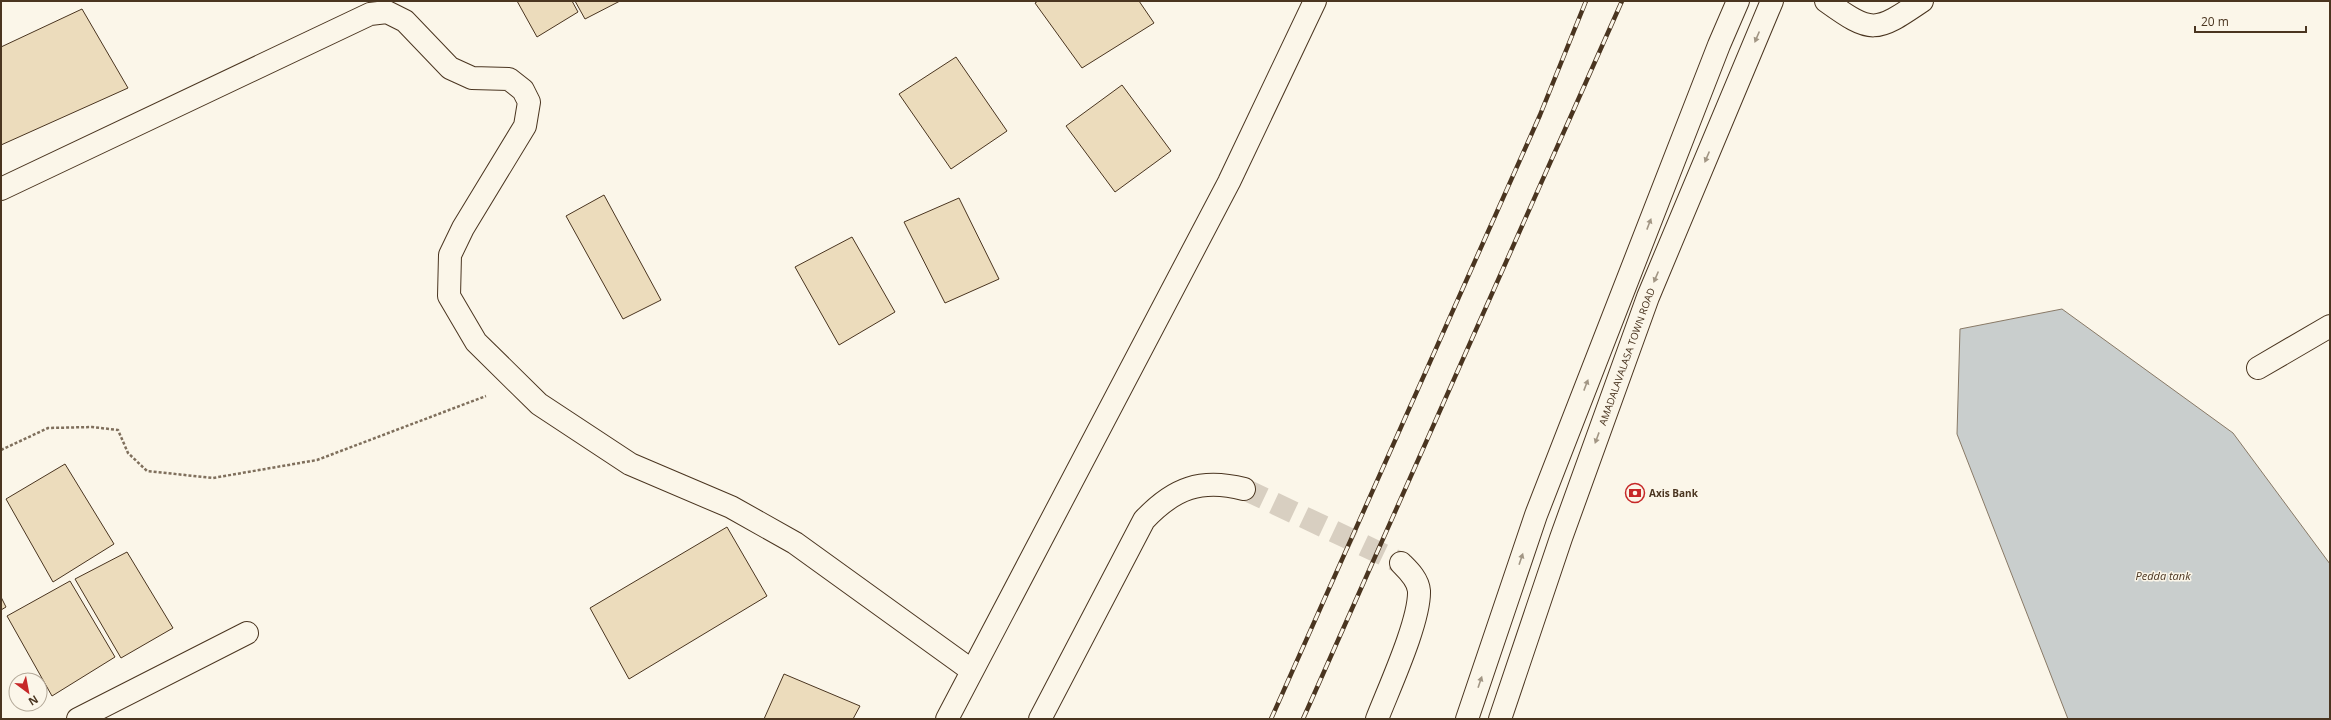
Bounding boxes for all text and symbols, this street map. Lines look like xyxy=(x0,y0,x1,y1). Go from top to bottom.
scale bar xyxy=(2195,8,2306,34)
text: 20 m xyxy=(2201,13,2229,30)
one-way arrow xyxy=(1754,31,1760,43)
one-way arrow xyxy=(1704,151,1710,162)
one-way arrow xyxy=(1646,218,1652,230)
one-way arrow xyxy=(1653,271,1659,283)
street label: AMADALAVALASA TOWN ROAD xyxy=(1595,286,1658,427)
one-way arrow xyxy=(1584,378,1590,390)
one-way arrow xyxy=(1593,432,1599,444)
bank icon: Axis Bank xyxy=(1624,482,1646,504)
place label: Axis Bank xyxy=(1649,486,1699,500)
one-way arrow xyxy=(1518,552,1524,564)
water label: Pedda tank xyxy=(2135,568,2191,583)
north arrow xyxy=(8,672,48,712)
one-way arrow xyxy=(1477,676,1483,688)
text: N xyxy=(26,692,41,710)

